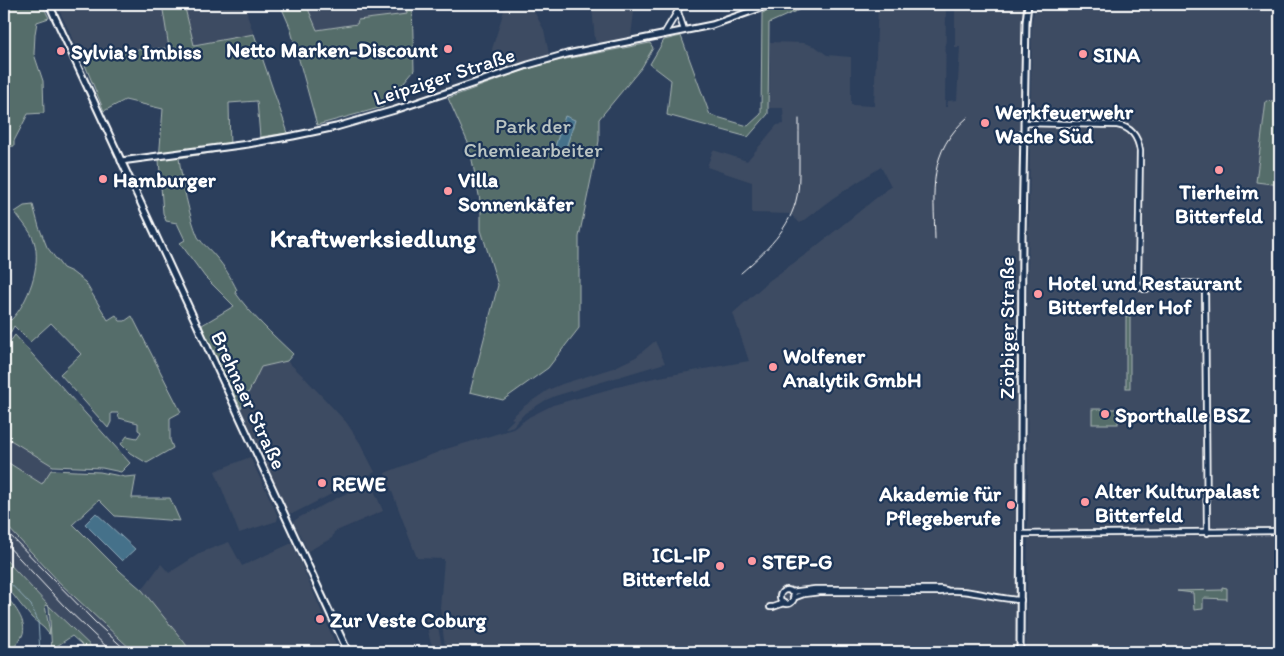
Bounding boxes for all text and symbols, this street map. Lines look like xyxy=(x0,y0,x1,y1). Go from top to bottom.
place label: Netto Marken-Discount xyxy=(226,37,438,62)
place label: Sylvia's Imbiss xyxy=(71,39,202,65)
street label: Leipziger Straße xyxy=(370,41,518,111)
place label: SINA xyxy=(1093,42,1141,67)
marker: Netto Marken-Discount xyxy=(442,43,454,55)
marker: Sylvia's Imbiss xyxy=(55,45,67,57)
marker: SINA xyxy=(1077,48,1089,60)
place label: Werkfeuerwehr Wache Süd xyxy=(995,99,1134,148)
park label: Park der Chemiearbeiter xyxy=(464,113,603,162)
marker: Werkfeuerwehr Wache Süd xyxy=(979,117,991,129)
marker: Tierheim Bitterfeld xyxy=(1213,164,1225,176)
place label: Hamburger xyxy=(113,167,217,193)
place label: Villa Sonnenkäfer xyxy=(458,167,574,216)
marker: Hamburger xyxy=(97,173,109,185)
place label: Tierheim Bitterfeld xyxy=(1175,179,1263,228)
marker: Villa Sonnenkäfer xyxy=(442,185,454,197)
district label: Kraftwerksiedlung xyxy=(270,222,477,254)
street label: Zörbiger Straße xyxy=(994,257,1019,399)
place label: Hotel und Restaurant Bitterfelder Hof xyxy=(1048,270,1242,319)
marker: Hotel und Restaurant Bitterfelder Hof xyxy=(1032,288,1044,300)
street label: Brehnaer Straße xyxy=(206,327,292,473)
place label: Wolfener Analytik GmbH xyxy=(782,343,921,393)
marker: Wolfener Analytik GmbH xyxy=(767,361,779,373)
place label: Sporthalle BSZ xyxy=(1115,402,1251,428)
marker: Sporthalle BSZ xyxy=(1099,408,1111,420)
place label: REWE xyxy=(332,471,386,496)
marker: REWE xyxy=(316,477,328,489)
place label: Alter Kulturpalast Bitterfeld xyxy=(1094,478,1260,527)
place label: Akademie für Pflegeberufe xyxy=(878,481,1002,531)
marker: Alter Kulturpalast Bitterfeld xyxy=(1079,496,1091,508)
marker: Akademie für Pflegeberufe xyxy=(1005,499,1017,511)
place label: ICL-IP Bitterfeld xyxy=(622,542,711,591)
place label: STEP-G xyxy=(762,549,832,574)
marker: STEP-G xyxy=(746,555,758,567)
marker: ICL-IP Bitterfeld xyxy=(714,560,726,572)
place label: Zur Veste Coburg xyxy=(330,607,488,633)
marker: Zur Veste Coburg xyxy=(314,613,326,625)

